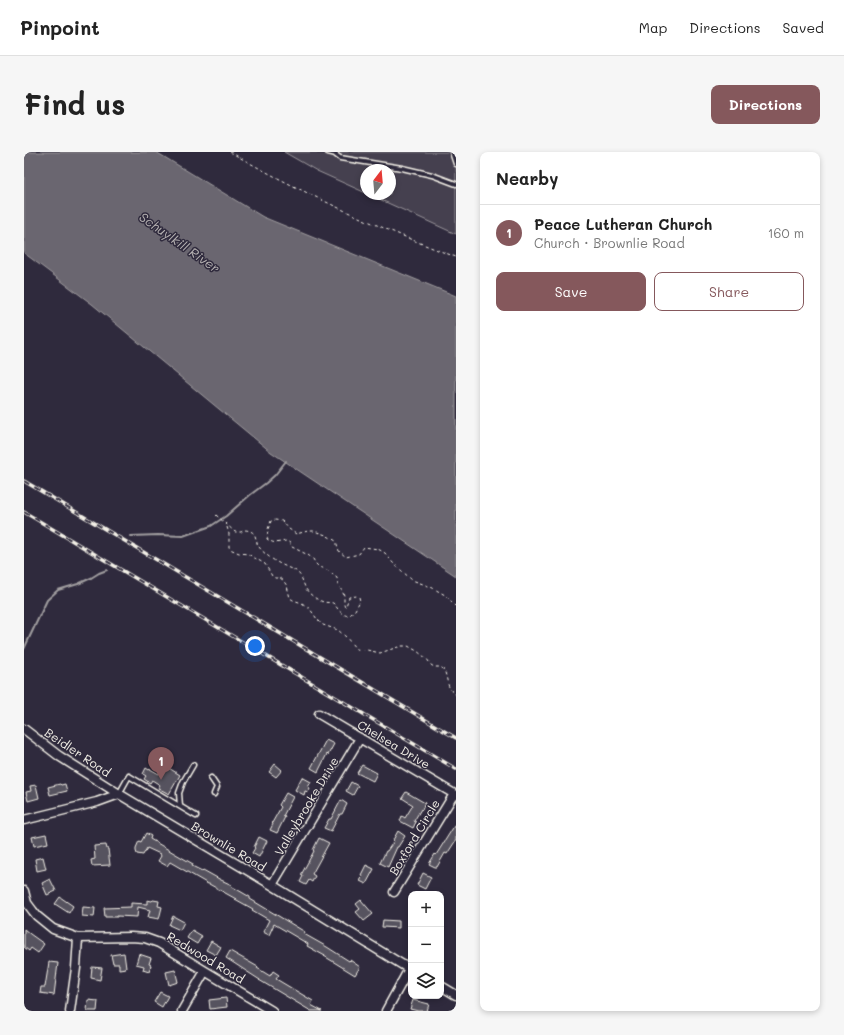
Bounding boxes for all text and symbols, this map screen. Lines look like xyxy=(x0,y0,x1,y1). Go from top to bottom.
text: Pinpoint xyxy=(20,15,100,40)
text: Map xyxy=(639,18,667,37)
text: Directions xyxy=(689,18,760,37)
text: Saved xyxy=(782,18,824,37)
button: Directions xyxy=(711,85,820,124)
text: Find us xyxy=(24,86,125,122)
north arrow xyxy=(360,164,396,200)
text: Nearby xyxy=(496,167,558,189)
water label: Schuylkill River xyxy=(136,208,224,276)
text: Peace Lutheran Church xyxy=(534,214,712,234)
text: 1 xyxy=(506,224,512,241)
text: 160 m xyxy=(768,224,804,241)
text: Church · Brownlie Road xyxy=(534,234,685,251)
button: Save xyxy=(496,272,646,311)
button: Share xyxy=(654,272,804,311)
your location xyxy=(245,636,265,656)
street label: Chelsea Drive xyxy=(355,716,433,772)
street label: Beidler Road xyxy=(42,724,114,780)
pin: 1 xyxy=(148,747,174,780)
street label: Valleybrooke Drive xyxy=(270,754,342,858)
street label: Boxford Circle xyxy=(385,796,443,878)
street label: Brownlie Road xyxy=(189,817,270,875)
map controls xyxy=(408,891,444,999)
button: + xyxy=(408,891,444,927)
button: − xyxy=(408,927,444,963)
street label: Redwood Road xyxy=(164,928,248,987)
button: layers xyxy=(408,963,444,999)

